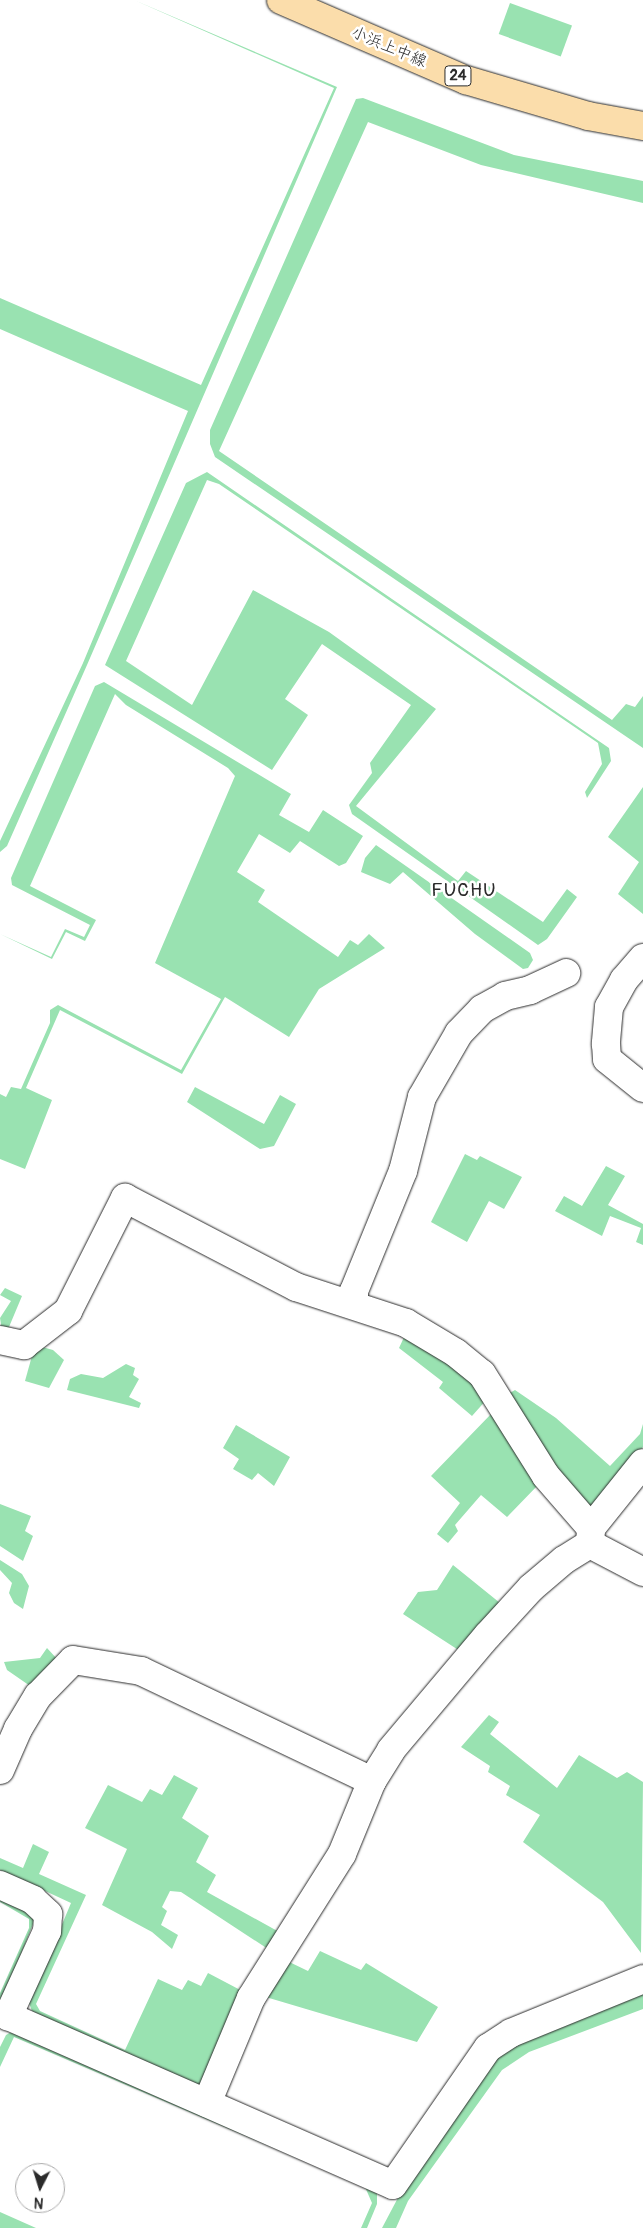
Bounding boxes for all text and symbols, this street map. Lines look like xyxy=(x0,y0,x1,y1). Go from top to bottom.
street label: 小浜上中線 xyxy=(348,23,430,71)
road number: 24 xyxy=(444,64,472,88)
district label: FUCHU xyxy=(431,880,497,902)
north arrow xyxy=(15,2163,65,2213)
text: N xyxy=(33,2194,44,2211)

